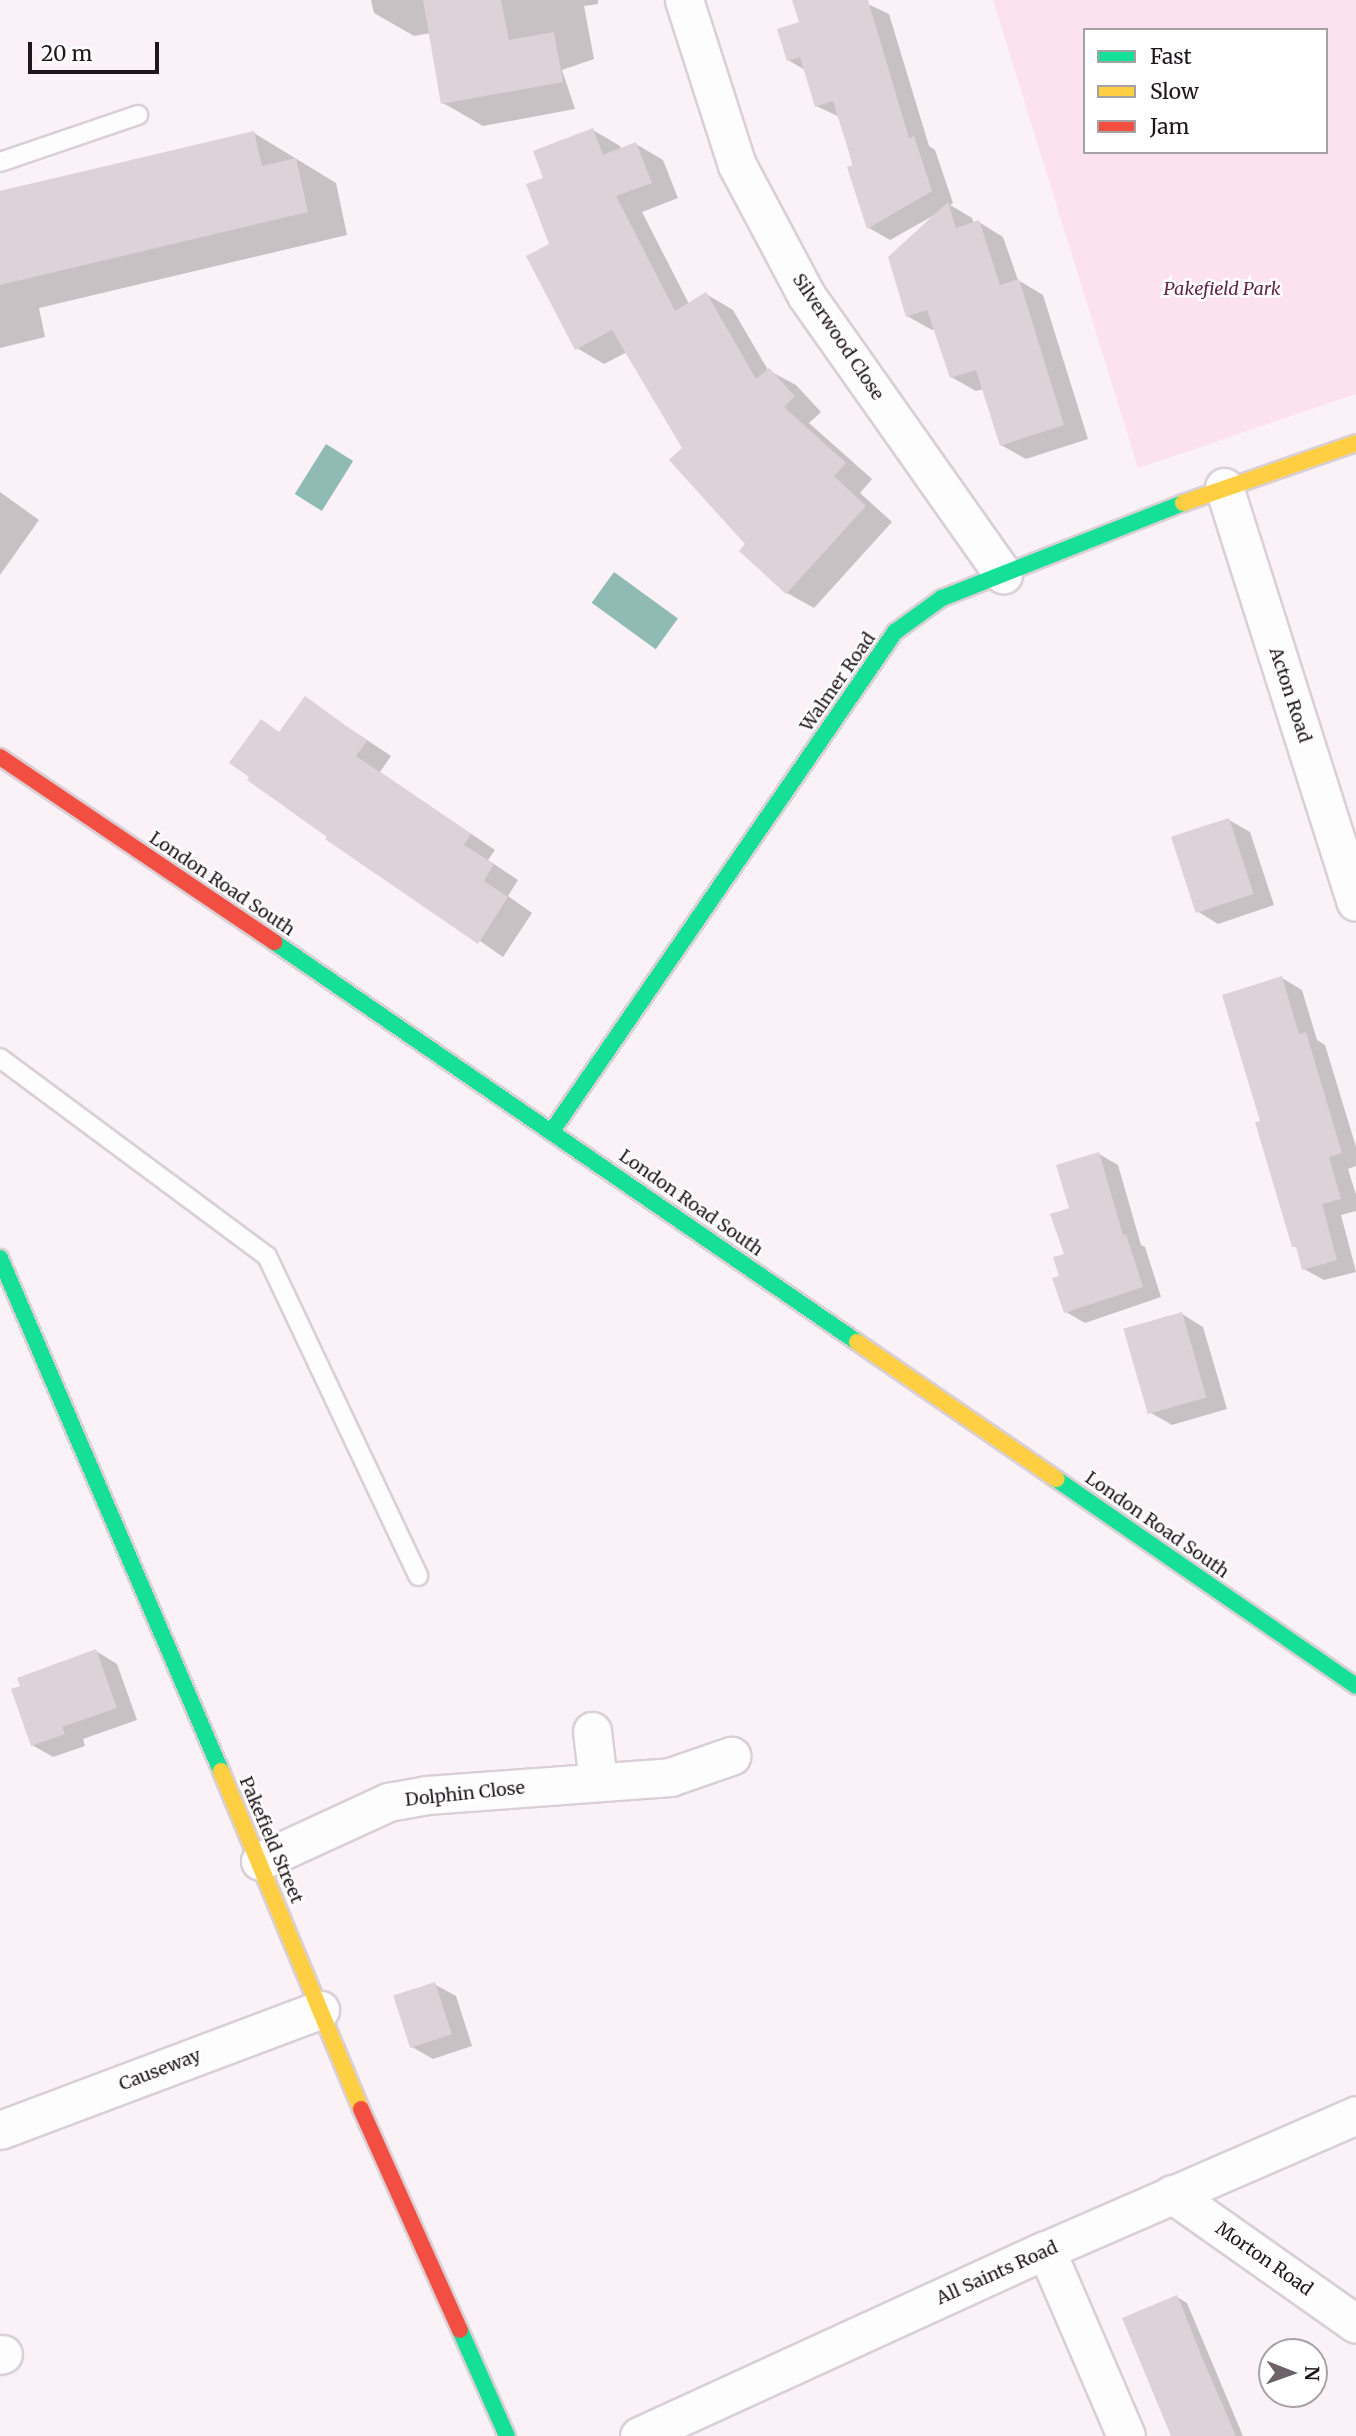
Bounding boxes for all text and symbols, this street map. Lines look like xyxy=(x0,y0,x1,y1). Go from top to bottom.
scale bar xyxy=(32,28,163,72)
legend xyxy=(1083,28,1328,154)
text: 20 m xyxy=(41,40,92,67)
text: Fast xyxy=(1150,43,1192,70)
text: Slow xyxy=(1150,78,1199,105)
text: Jam xyxy=(1150,113,1189,140)
street label: Silverwood Close xyxy=(788,270,888,404)
park label: Pakefield Park xyxy=(1163,278,1281,300)
street label: Walmer Road xyxy=(796,628,880,736)
street label: Acton Road xyxy=(1264,645,1316,745)
street label: London Road South xyxy=(145,827,299,941)
street label: London Road South xyxy=(615,1145,767,1261)
street label: London Road South xyxy=(1081,1467,1233,1583)
street label: Pakefield Street xyxy=(235,1773,307,1907)
street label: Dolphin Close xyxy=(404,1777,526,1811)
street label: Causeway xyxy=(116,2045,204,2095)
street label: Morton Road xyxy=(1211,2218,1317,2300)
street label: All Saints Road xyxy=(933,2237,1061,2309)
north arrow xyxy=(1258,2338,1328,2408)
text: N xyxy=(1300,2366,1324,2381)

